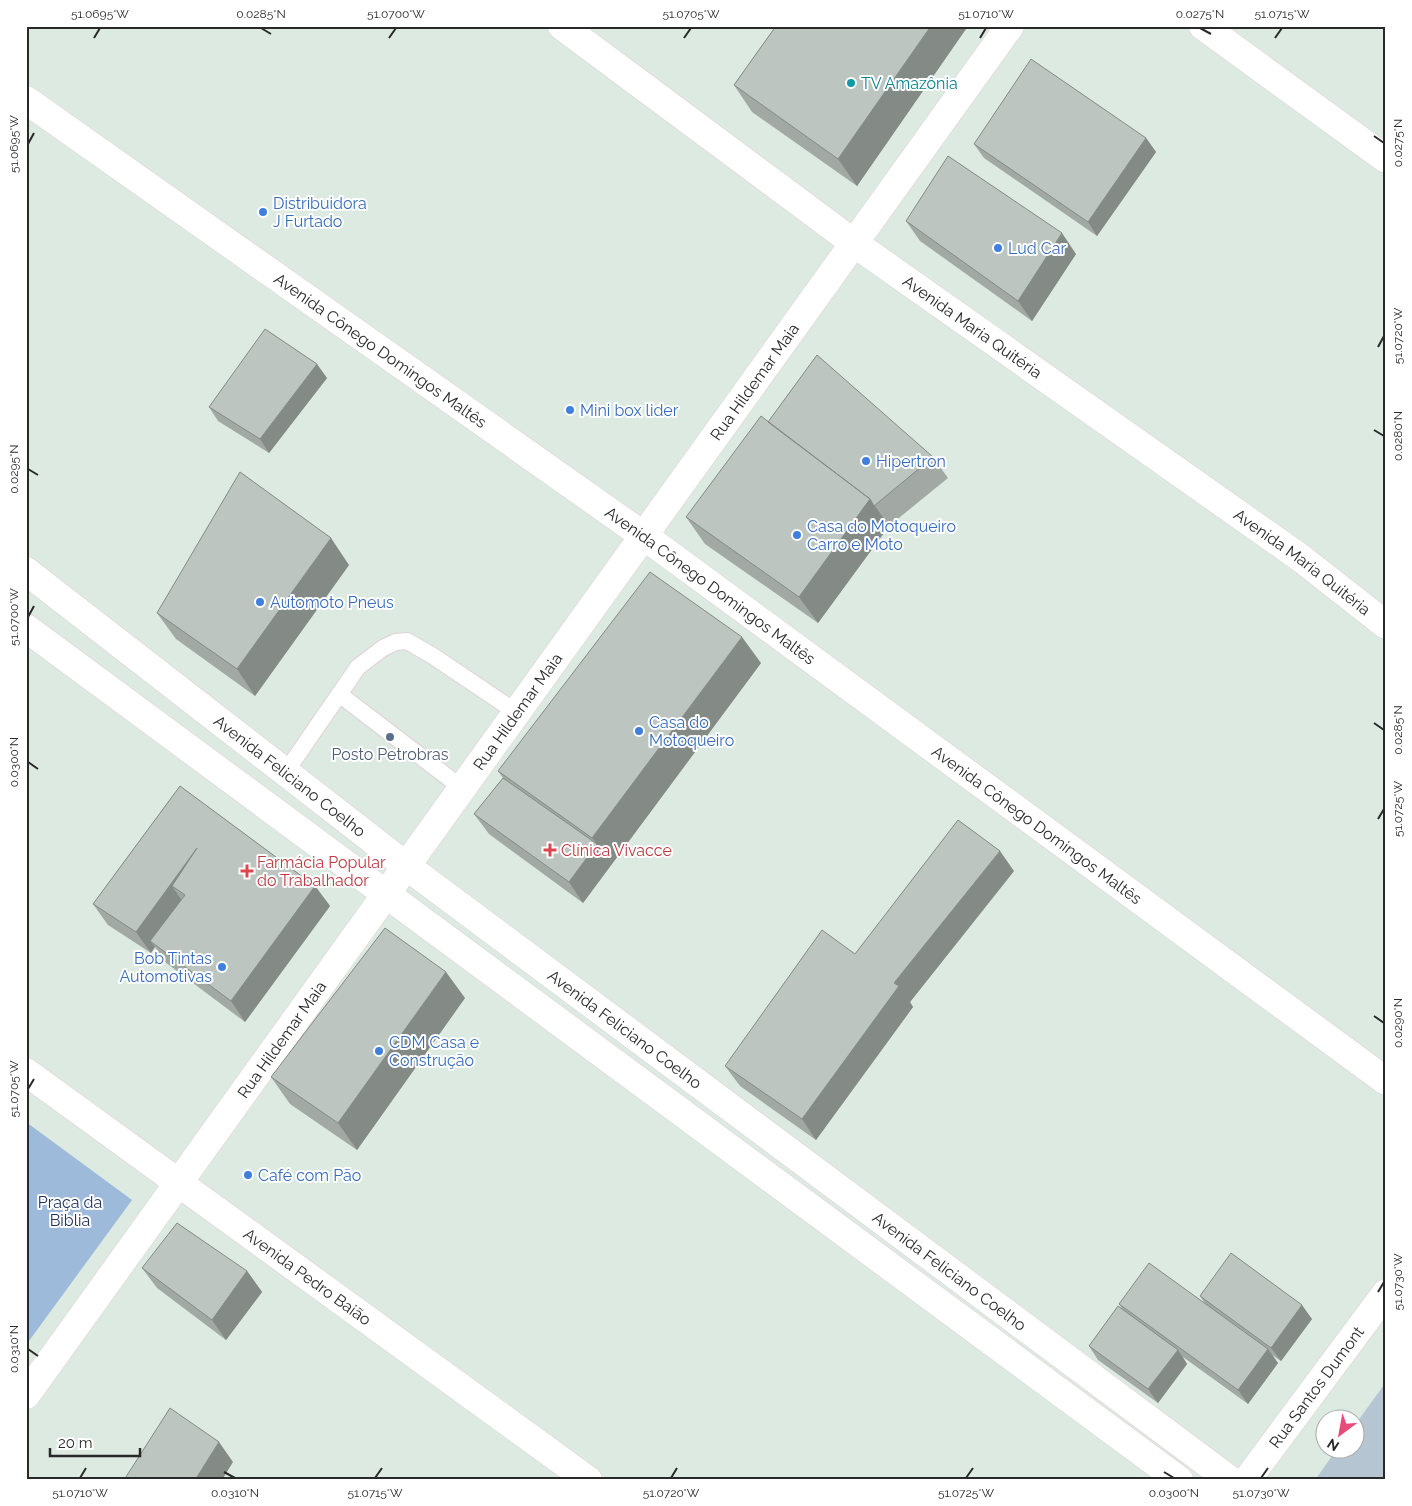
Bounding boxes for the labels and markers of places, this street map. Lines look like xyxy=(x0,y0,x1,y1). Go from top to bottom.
place label: TV Amazônia xyxy=(861,74,958,93)
marker: TV Amazônia xyxy=(845,77,857,89)
place label: Distribuidora J Furtado xyxy=(273,194,367,231)
marker: Distribuidora J Furtado xyxy=(257,206,269,218)
place label: Lud Car xyxy=(1008,239,1067,258)
marker: Lud Car xyxy=(992,242,1004,254)
place label: Mini box lider xyxy=(580,401,679,420)
marker: Mini box lider xyxy=(564,404,576,416)
place label: Hipertron xyxy=(876,452,946,471)
marker: Hipertron xyxy=(860,455,872,467)
place label: Casa do Motoqueiro Carro e Moto xyxy=(807,517,956,554)
marker: Casa do Motoqueiro Carro e Moto xyxy=(791,529,803,541)
place label: Automoto Pneus xyxy=(270,593,394,612)
marker: Automoto Pneus xyxy=(254,596,266,608)
place label: Casa do Motoqueiro xyxy=(649,713,734,750)
marker: Casa do Motoqueiro xyxy=(633,725,645,737)
marker: Posto Petrobras xyxy=(384,731,396,743)
place label: Posto Petrobras xyxy=(331,745,449,764)
place label: Clínica Vivacce xyxy=(561,841,672,860)
marker: Clínica Vivacce xyxy=(543,843,557,857)
place label: Farmácia Popular do Trabalhador xyxy=(257,853,386,890)
marker: Farmácia Popular do Trabalhador xyxy=(241,865,253,877)
place label: Bob Tintas Automotivas xyxy=(119,949,212,986)
marker: Bob Tintas Automotivas xyxy=(216,961,228,973)
place label: CDM Casa e Construção xyxy=(389,1033,479,1070)
marker: CDM Casa e Construção xyxy=(373,1045,385,1057)
place label: Café com Pão xyxy=(258,1166,361,1185)
marker: Café com Pão xyxy=(242,1169,254,1181)

